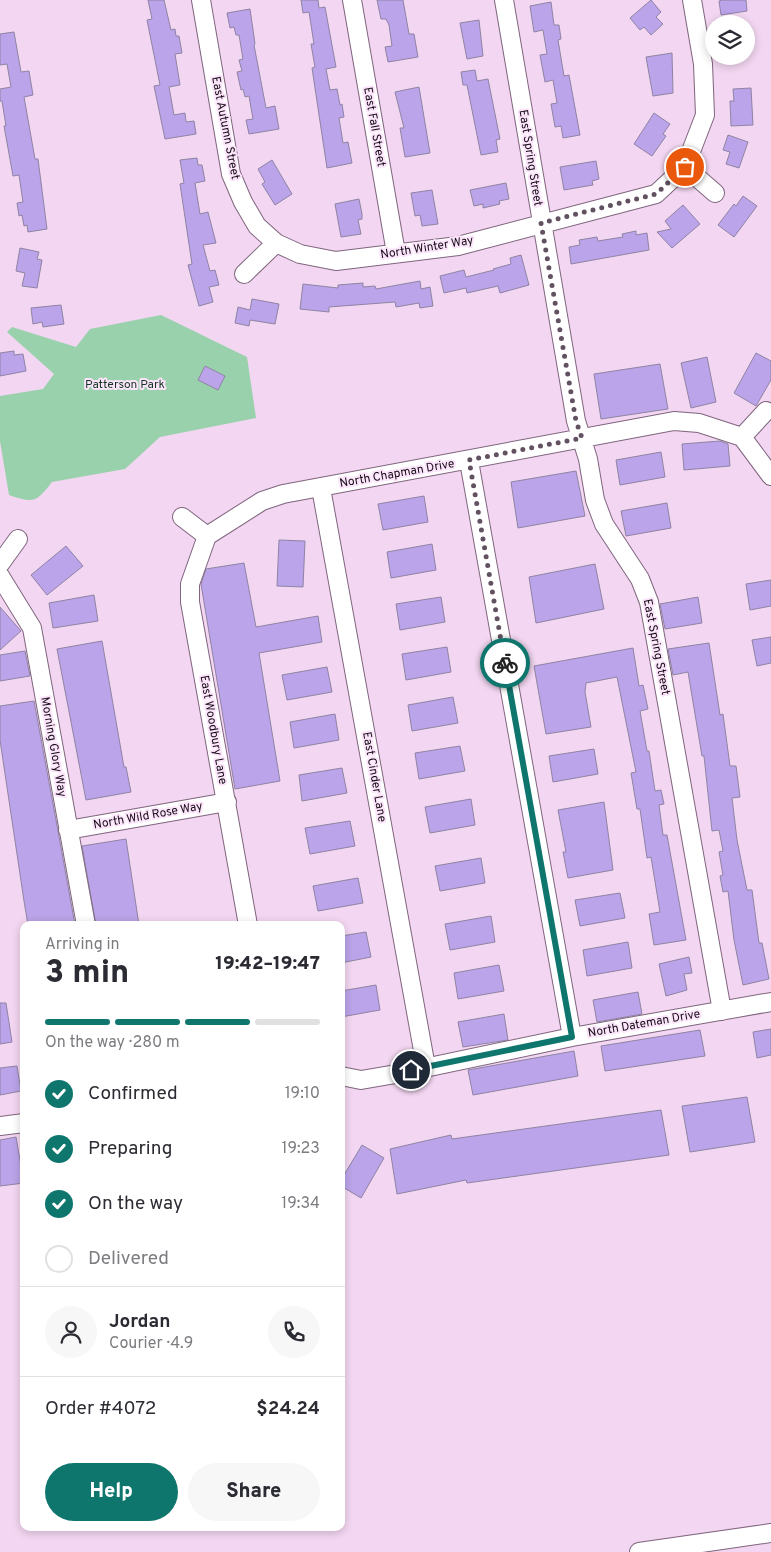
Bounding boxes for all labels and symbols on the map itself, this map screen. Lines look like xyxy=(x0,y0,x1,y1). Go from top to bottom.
street label: East Autumn Street xyxy=(207,75,243,181)
street label: East Fall Street xyxy=(359,86,389,168)
street label: East Spring Street xyxy=(514,109,546,207)
pin xyxy=(664,146,706,188)
street label: North Winter Way xyxy=(379,233,475,263)
park label: Patterson Park xyxy=(85,377,165,393)
street label: North Chapman Drive xyxy=(338,456,456,492)
street label: East Spring Street xyxy=(639,598,673,696)
courier xyxy=(480,638,530,688)
street label: East Woodbury Lane xyxy=(196,674,230,786)
street label: Morning Glory Way xyxy=(36,696,70,798)
street label: East Cinder Lane xyxy=(358,731,390,823)
street label: North Wild Rose Way xyxy=(92,799,204,833)
street label: North Dateman Drive xyxy=(587,1006,701,1042)
pin xyxy=(390,1049,432,1091)

